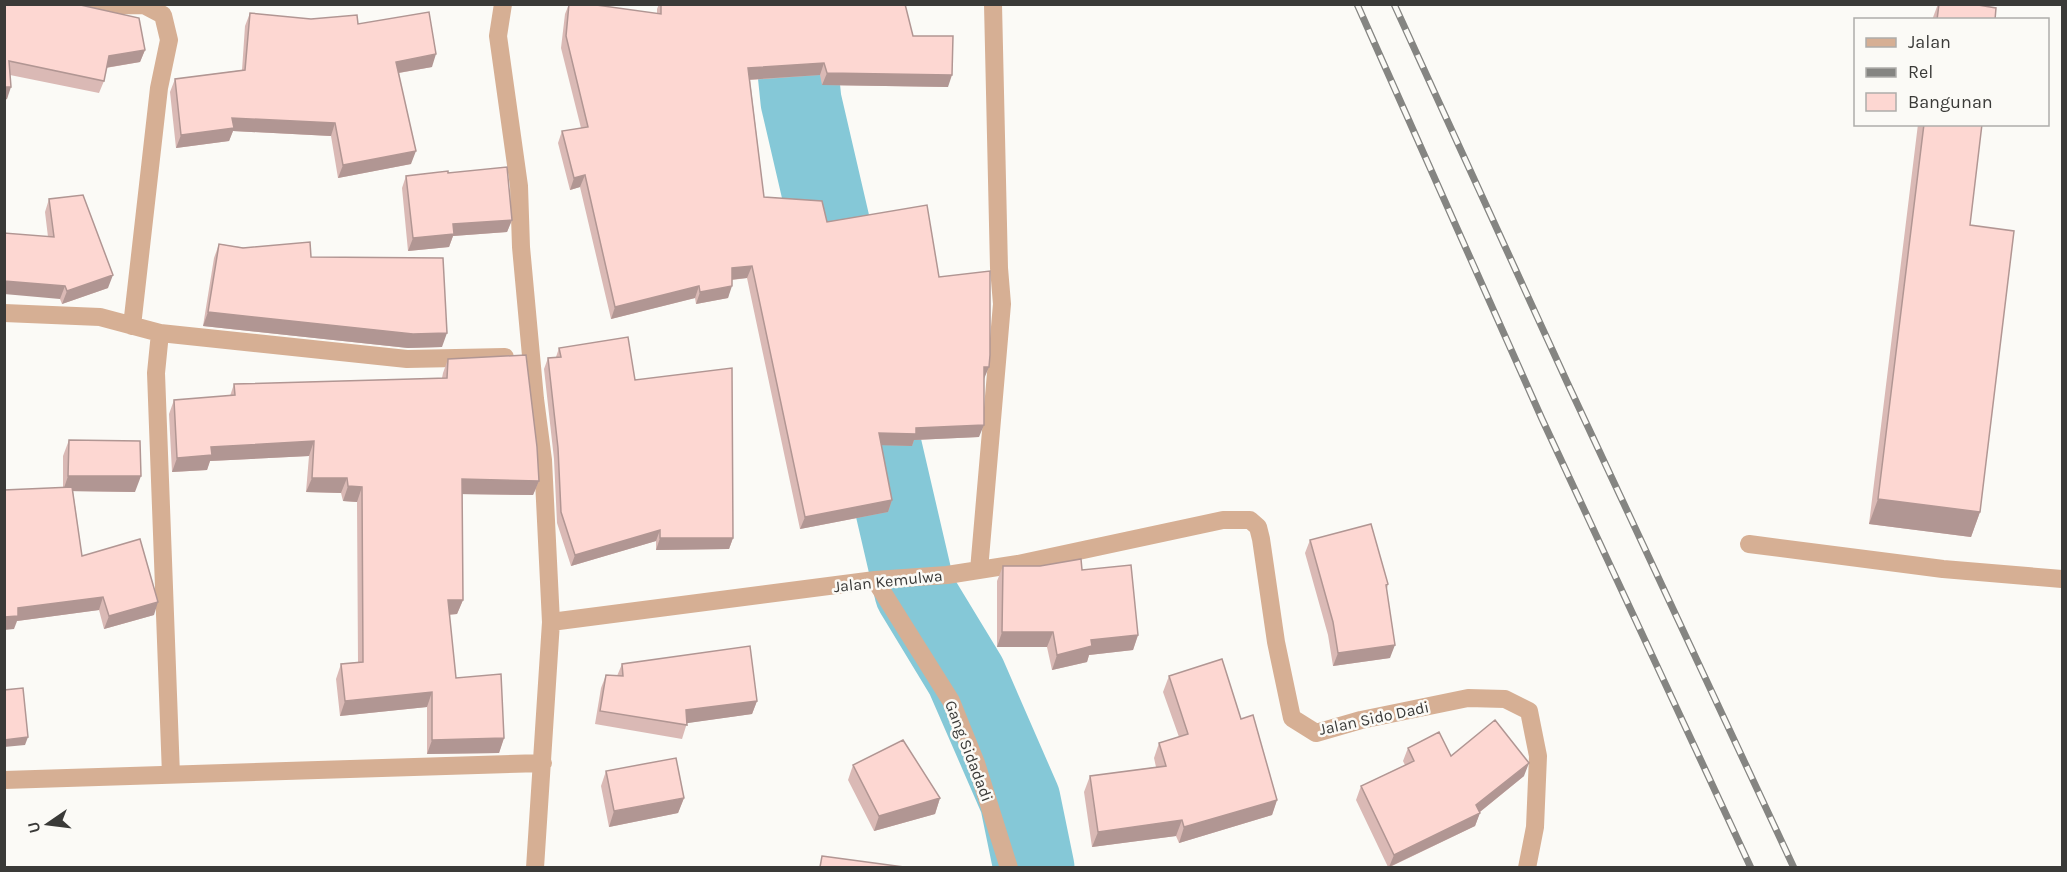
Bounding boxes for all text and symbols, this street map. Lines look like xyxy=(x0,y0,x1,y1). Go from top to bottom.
legend xyxy=(1854,18,2049,126)
text: Jalan xyxy=(1908,31,1951,53)
text: Rel xyxy=(1908,61,1933,83)
text: Bangunan xyxy=(1908,91,1993,113)
street label: Jalan Kemulwa xyxy=(833,566,943,596)
street label: Jalan Sido Dadi xyxy=(1317,697,1431,739)
street label: Gang Sidadadi xyxy=(941,698,997,804)
north arrow xyxy=(18,794,78,854)
text: U xyxy=(23,820,44,835)

